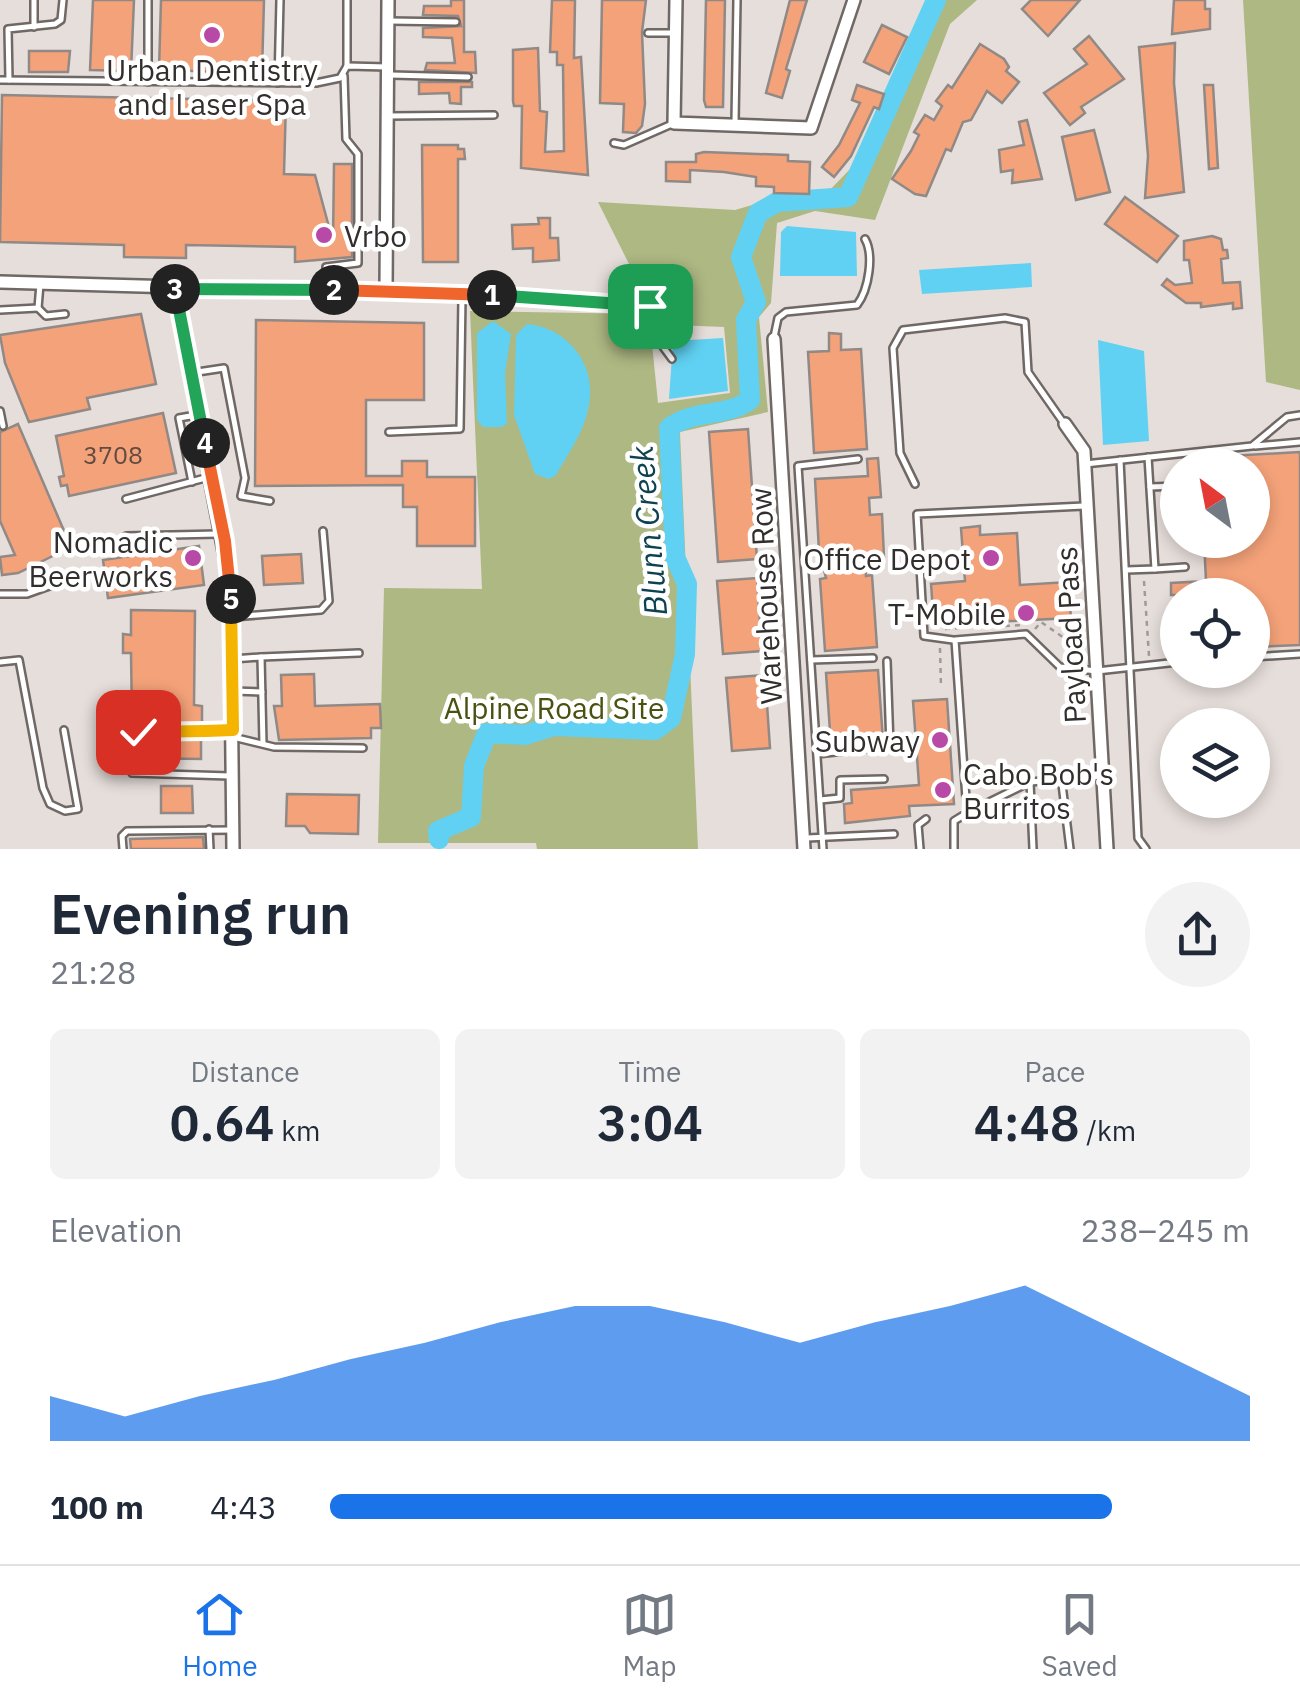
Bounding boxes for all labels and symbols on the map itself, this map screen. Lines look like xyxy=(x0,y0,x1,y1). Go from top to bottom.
marker: Urban Dentistry and Laser Spa xyxy=(201,24,223,46)
place label: Urban Dentistry and Laser Spa xyxy=(106,50,318,123)
place label: Vrbo xyxy=(344,216,407,255)
marker: Vrbo xyxy=(313,224,335,246)
pin: 3 xyxy=(150,264,200,314)
pin xyxy=(608,264,693,349)
pin: 2 xyxy=(309,265,359,315)
pin: 1 xyxy=(467,270,517,320)
pin: 4 xyxy=(180,418,230,468)
house number: 3708 xyxy=(83,438,143,471)
water label: Blunn Creek xyxy=(620,443,676,618)
north arrow xyxy=(1160,448,1270,558)
street label: Warehouse Row xyxy=(740,486,790,706)
place label: Nomadic Beerworks xyxy=(28,522,173,595)
place label: Office Depot xyxy=(803,539,971,578)
street label: Payload Pass xyxy=(1046,546,1094,724)
marker: Nomadic Beerworks xyxy=(182,547,204,569)
marker: Office Depot xyxy=(980,547,1002,569)
pin: 5 xyxy=(206,574,256,624)
place label: T-Mobile xyxy=(888,594,1006,633)
marker: T-Mobile xyxy=(1015,602,1037,624)
park label: Alpine Road Site xyxy=(444,688,664,727)
pin xyxy=(96,690,181,775)
place label: Subway xyxy=(815,721,920,760)
marker: Subway xyxy=(929,729,951,751)
place label: Cabo Bob's Burritos xyxy=(963,754,1114,827)
marker: Cabo Bob's Burritos xyxy=(932,779,954,801)

